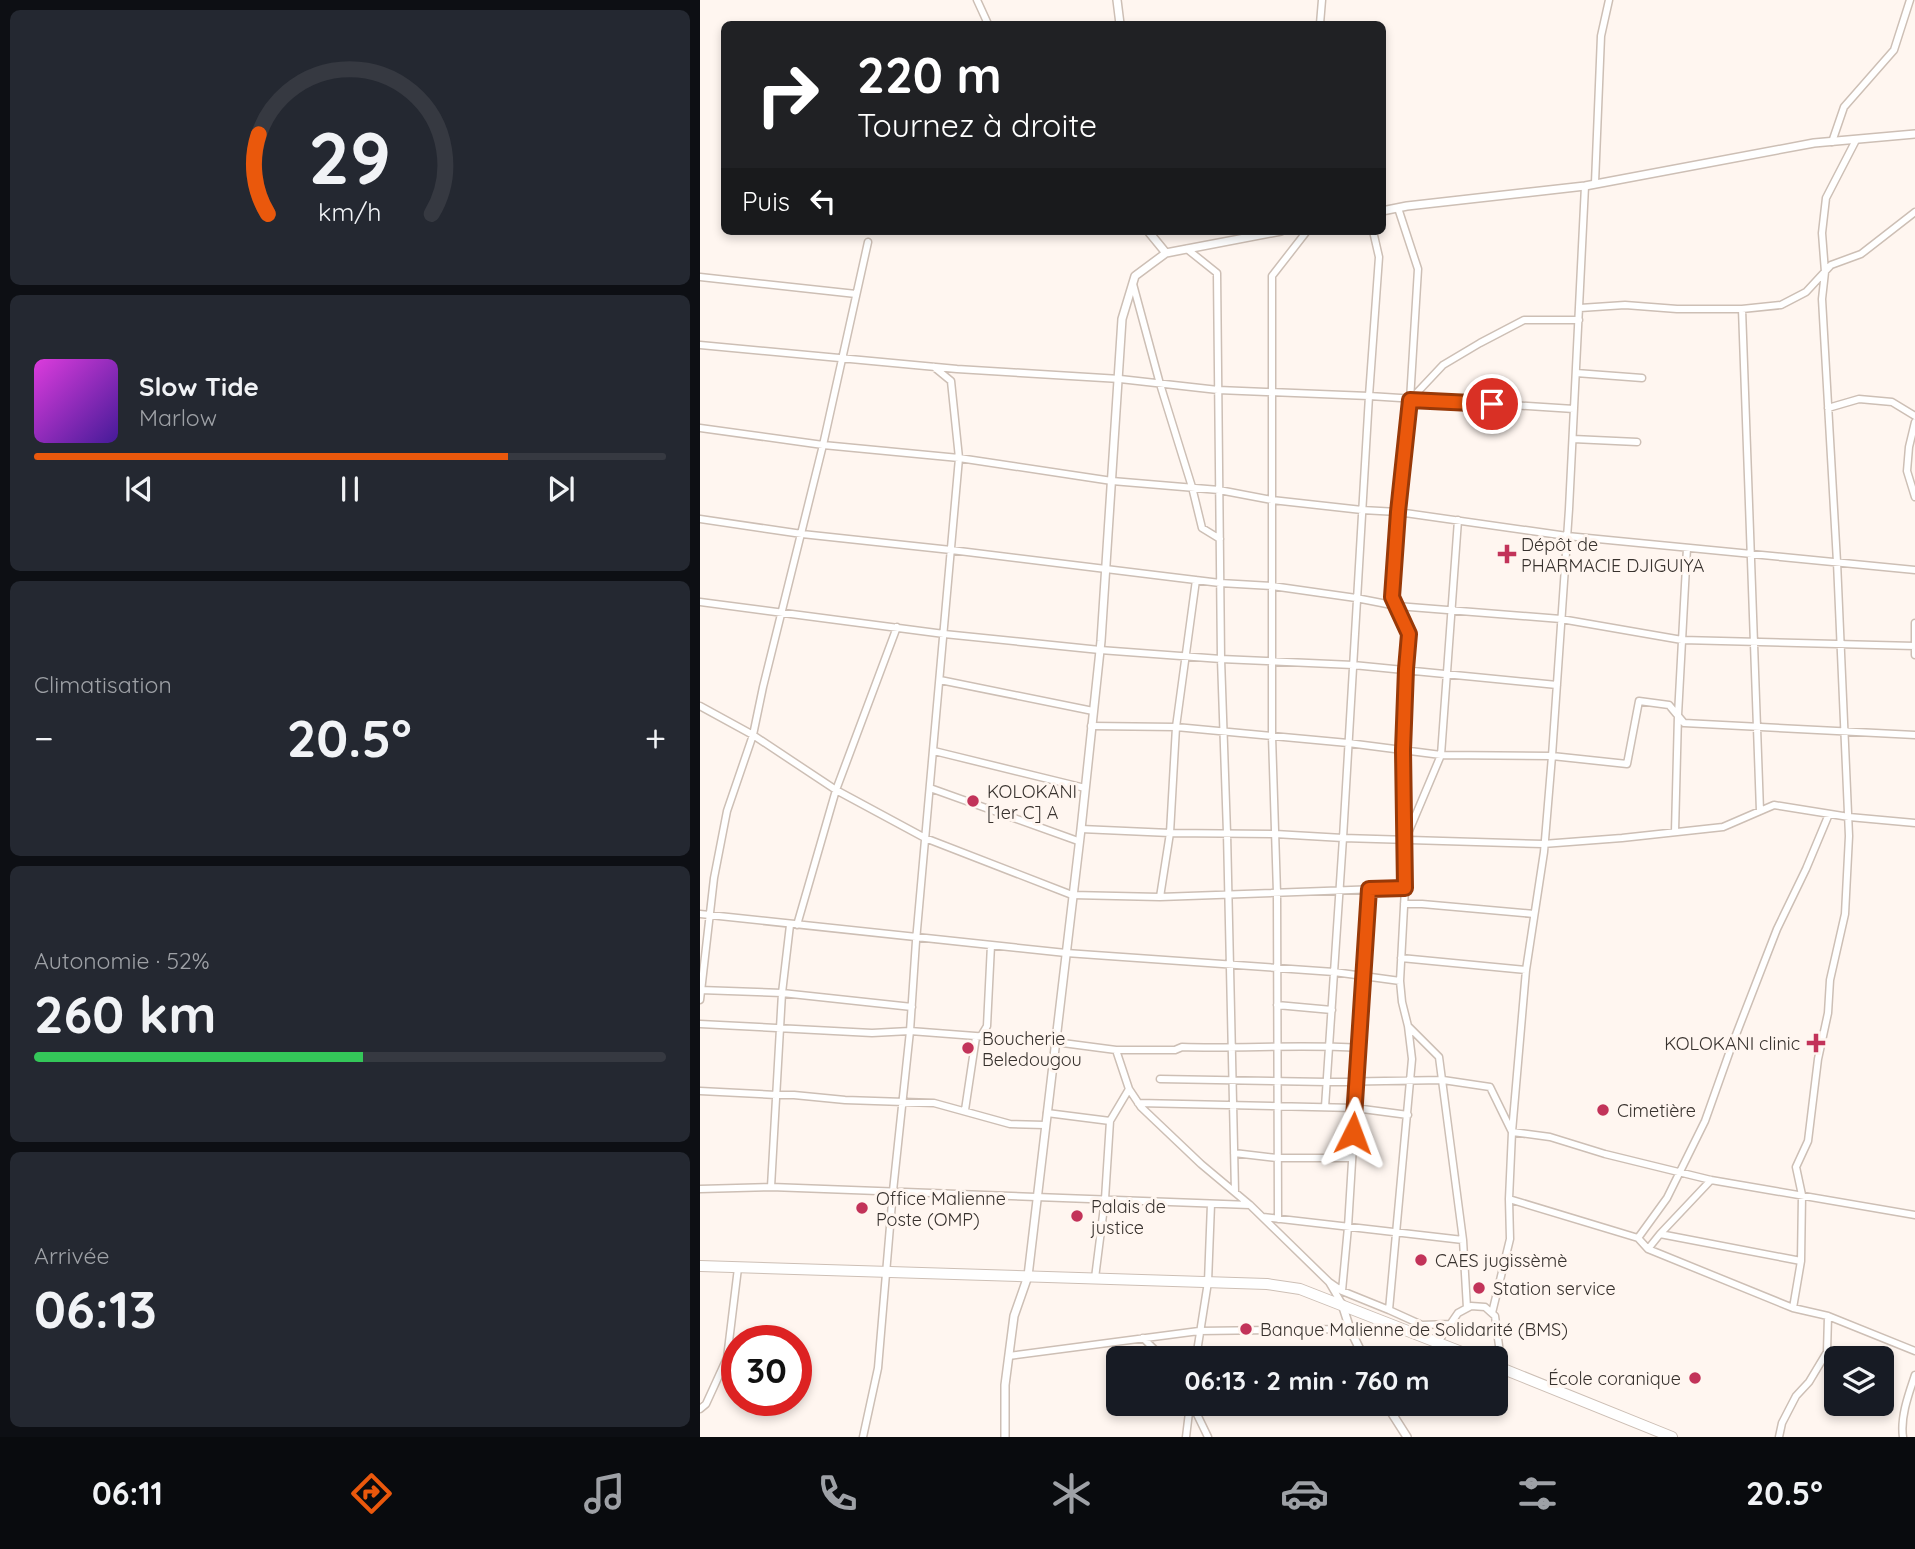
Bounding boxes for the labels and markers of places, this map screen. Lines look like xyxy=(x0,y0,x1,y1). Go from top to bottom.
pin xyxy=(1462,374,1522,434)
place label: Dépôt de PHARMACIE DJIGUIYA xyxy=(1521,533,1705,577)
marker: Dépôt de PHARMACIE DJIGUIYA xyxy=(1499,546,1515,562)
place label: KOLOKANI [1er C] A xyxy=(987,780,1077,824)
marker: KOLOKANI [1er C] A xyxy=(965,793,981,809)
place label: Boucherie Beledougou xyxy=(982,1027,1082,1071)
place label: KOLOKANI clinic xyxy=(1664,1032,1800,1055)
marker: KOLOKANI clinic xyxy=(1806,1033,1826,1053)
marker: Boucherie Beledougou xyxy=(960,1040,976,1056)
place label: Cimetière xyxy=(1617,1099,1696,1122)
marker: Cimetière xyxy=(1595,1102,1611,1118)
place label: Office Malienne Poste (OMP) xyxy=(876,1187,1006,1231)
place label: Palais de justice xyxy=(1090,1195,1166,1239)
marker: Office Malienne Poste (OMP) xyxy=(854,1200,870,1216)
marker: Palais de justice xyxy=(1069,1208,1085,1224)
place label: CAES jugissèmè xyxy=(1435,1249,1567,1272)
marker: CAES jugissèmè xyxy=(1413,1252,1429,1268)
place label: Station service xyxy=(1493,1277,1616,1300)
marker: Station service xyxy=(1471,1280,1487,1296)
place label: Banque Malienne de Solidarité (BMS) xyxy=(1260,1318,1568,1341)
marker: Banque Malienne de Solidarité (BMS) xyxy=(1238,1321,1254,1337)
place label: École coranique xyxy=(1548,1367,1681,1390)
marker: École coranique xyxy=(1687,1370,1703,1386)

